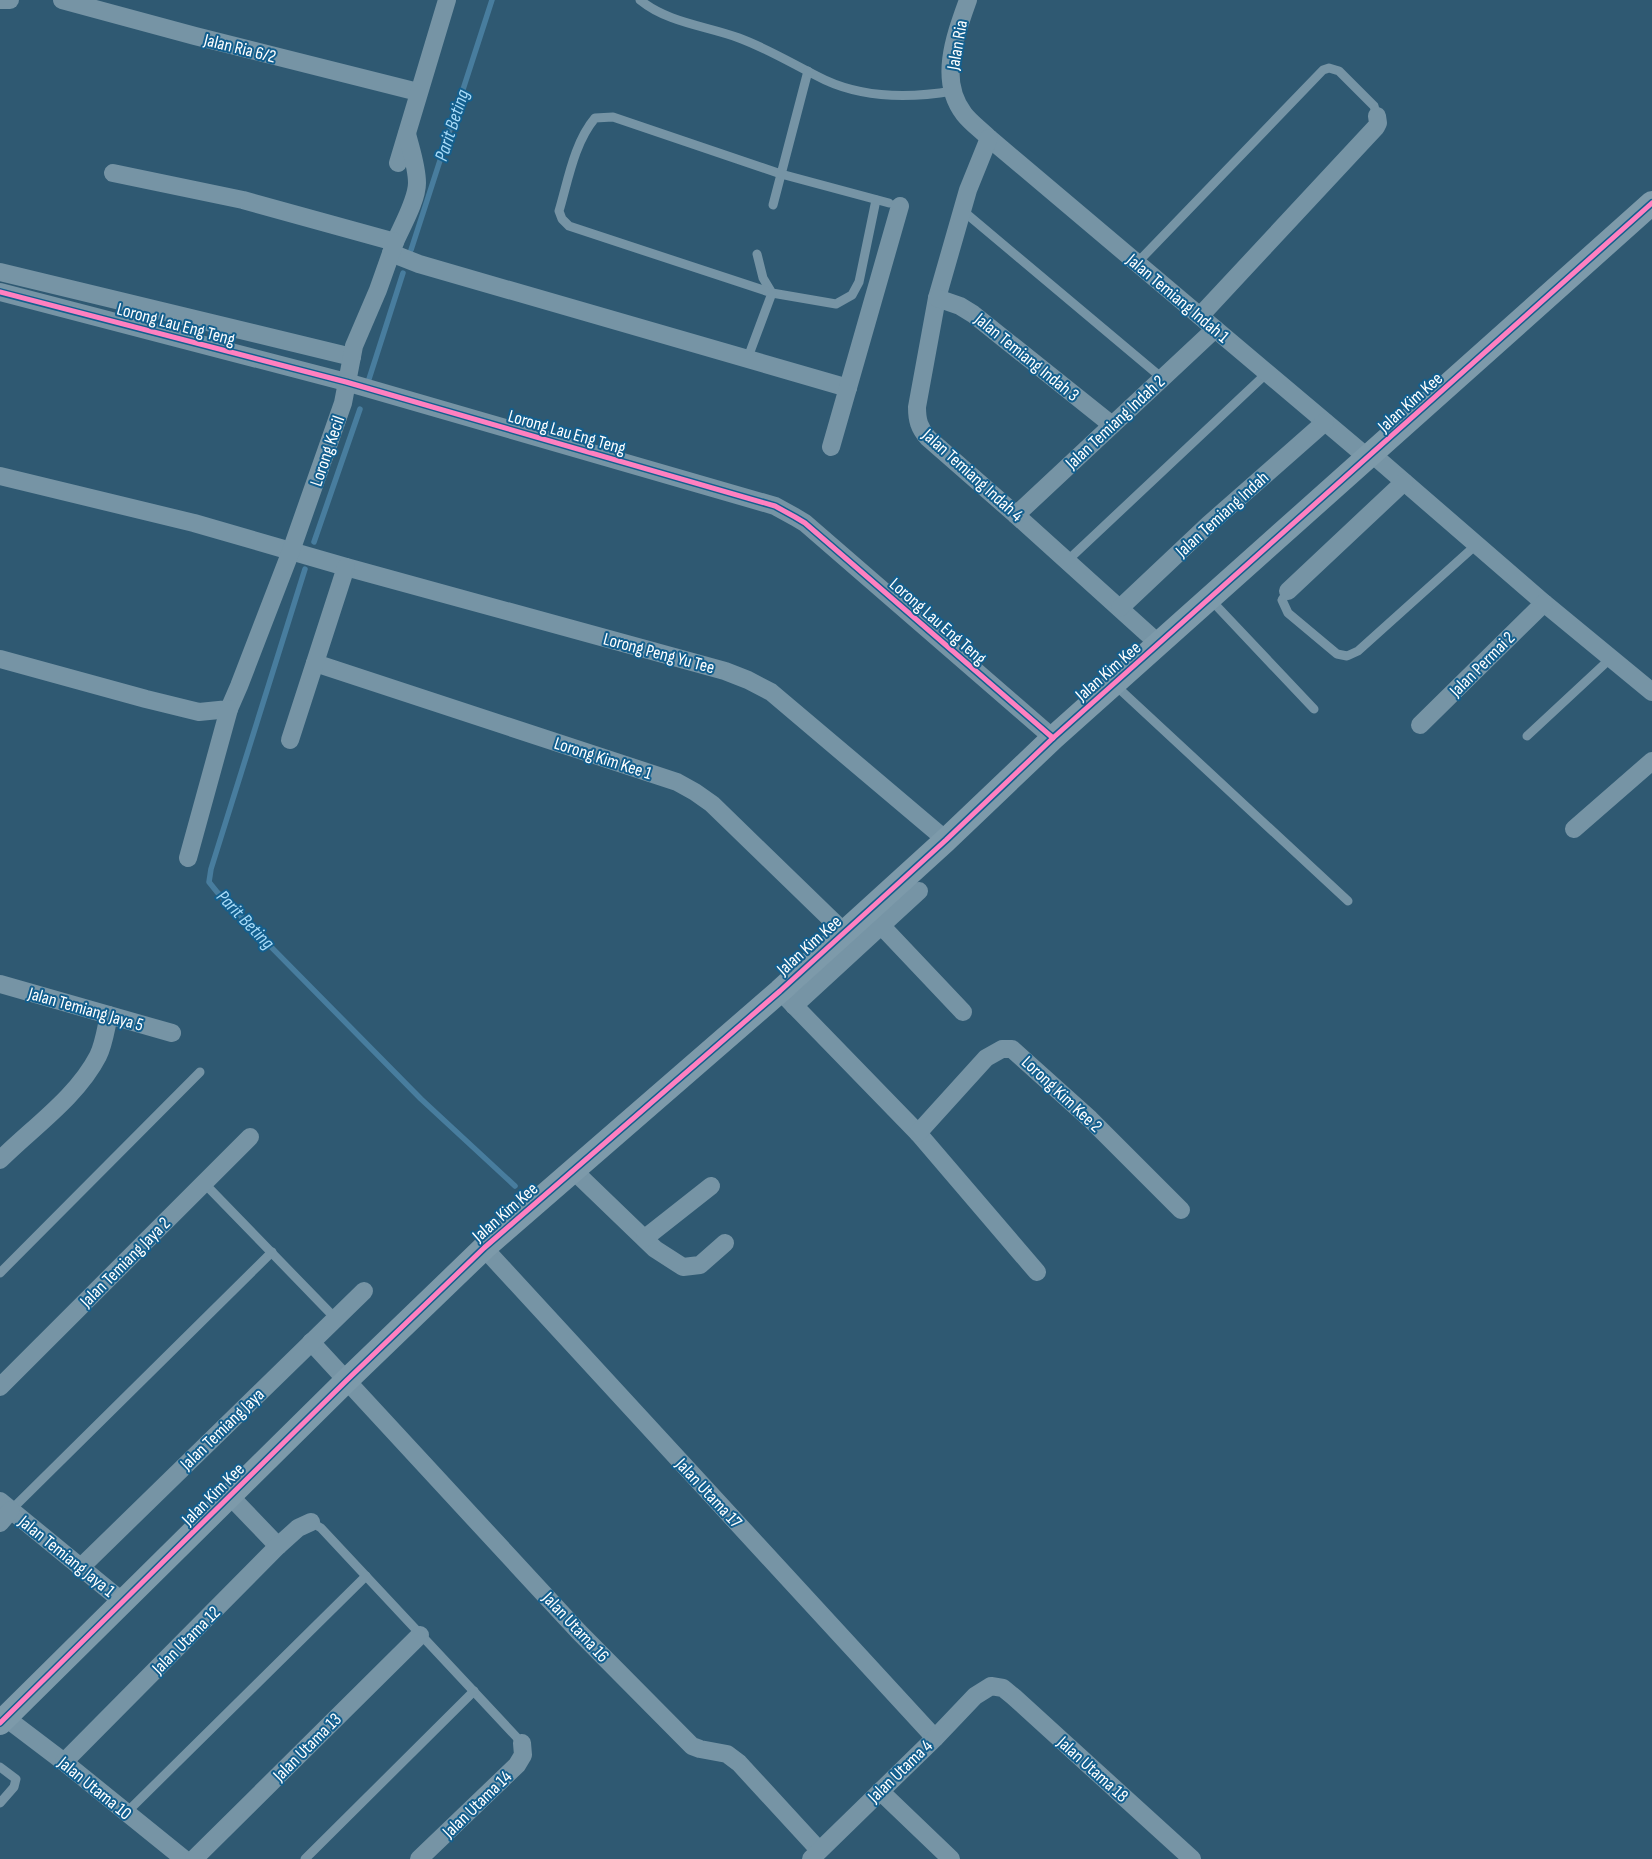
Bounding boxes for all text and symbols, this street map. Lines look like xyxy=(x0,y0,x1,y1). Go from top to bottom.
street label: Jalan Ria xyxy=(943,19,972,73)
street label: Jalan Ria 6/2 xyxy=(201,29,278,68)
water label: Parit Beting xyxy=(430,87,475,164)
street label: Jalan Temiang Indah 1 xyxy=(1122,249,1234,348)
street label: Lorong Lau Eng Teng xyxy=(115,299,237,350)
street label: Jalan Temiang Indah 3 xyxy=(969,308,1083,406)
street label: Jalan Kim Kee xyxy=(1373,368,1447,438)
street label: Jalan Temiang Indah 2 xyxy=(1061,371,1169,474)
street label: Lorong Lau Eng Teng xyxy=(506,406,628,459)
street label: Lorong Kecil xyxy=(306,413,349,489)
street label: Jalan Temiang Indah 4 xyxy=(917,424,1028,526)
street label: Jalan Temiang Indah xyxy=(1171,467,1273,562)
street label: Lorong Lau Eng Teng xyxy=(885,574,990,669)
street label: Jalan Permai 2 xyxy=(1445,627,1519,702)
street label: Lorong Peng Yu Tee xyxy=(601,629,717,678)
street label: Jalan Kim Kee xyxy=(1071,637,1145,706)
street label: Lorong Kim Kee 1 xyxy=(551,733,655,784)
water label: Parit Beting xyxy=(211,886,279,955)
street label: Jalan Kim Kee xyxy=(772,911,846,981)
street label: Jalan Temiang Jaya 5 xyxy=(25,983,146,1036)
street label: Lorong Kim Kee 2 xyxy=(1017,1052,1106,1137)
street label: Jalan Kim Kee xyxy=(468,1178,542,1247)
street label: Jalan Temiang Jaya 2 xyxy=(75,1213,175,1312)
street label: Jalan Temiang Jaya xyxy=(175,1384,269,1475)
street label: Jalan Utama 17 xyxy=(670,1453,747,1533)
street label: Jalan Kim Kee xyxy=(177,1459,249,1531)
street label: Jalan Temiang Jaya 1 xyxy=(14,1511,120,1602)
street label: Jalan Utama 16 xyxy=(537,1587,613,1667)
street label: Jalan Utama 12 xyxy=(147,1602,225,1680)
street label: Jalan Utama 13 xyxy=(268,1709,346,1787)
street label: Jalan Utama 18 xyxy=(1052,1731,1133,1807)
street label: Jalan Utama 4 xyxy=(863,1735,937,1808)
street label: Jalan Utama 10 xyxy=(53,1752,136,1824)
street label: Jalan Utama 14 xyxy=(438,1766,517,1843)

